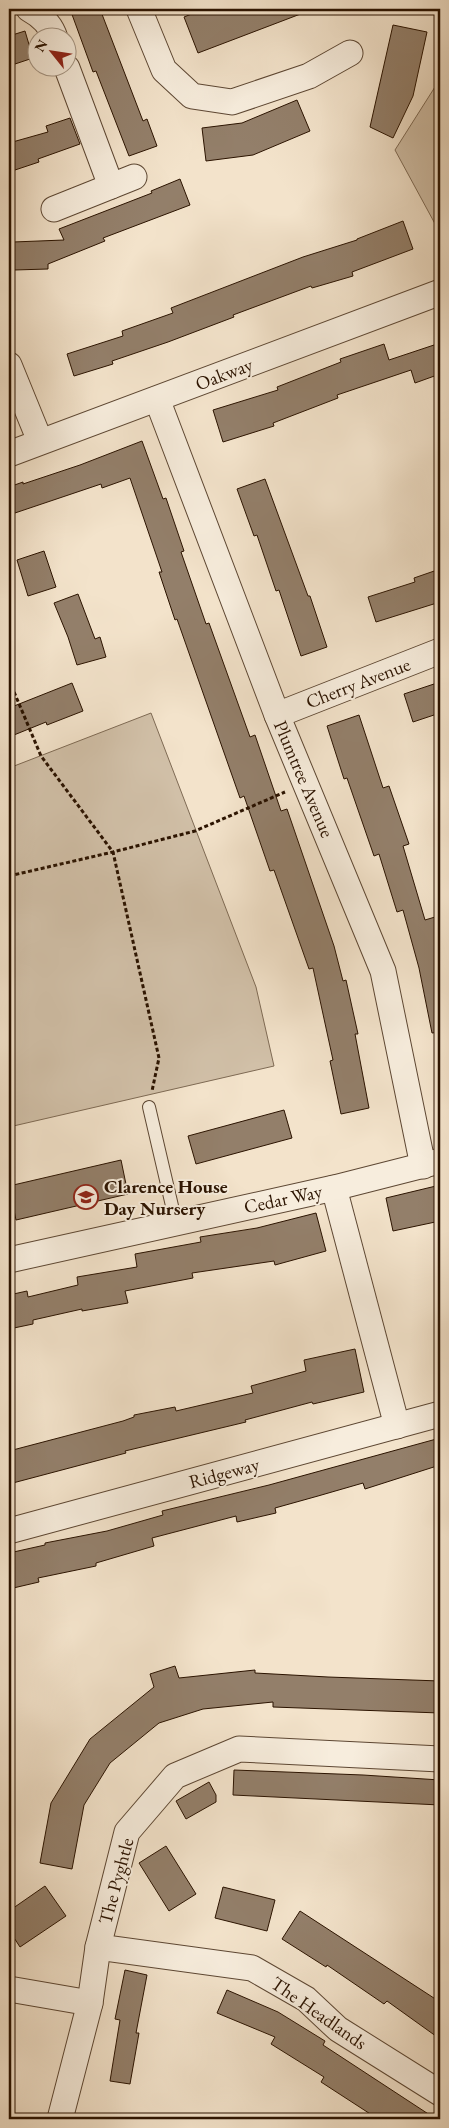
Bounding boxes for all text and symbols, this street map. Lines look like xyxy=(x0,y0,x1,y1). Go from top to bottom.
north arrow xyxy=(28,28,78,78)
text: N xyxy=(30,36,52,55)
street label: Oakway xyxy=(192,351,257,396)
street label: Cherry Avenue xyxy=(302,652,414,714)
street label: Plumtree Avenue xyxy=(268,717,340,841)
place label: Clarence House Day Nursery xyxy=(104,1174,228,1221)
street label: Cedar Way xyxy=(242,1178,325,1219)
school or university icon: Clarence House Day Nursery xyxy=(73,1184,99,1210)
street label: Ridgeway xyxy=(186,1451,263,1494)
street label: The Pyghtle xyxy=(92,1835,140,1927)
street label: The Headlands xyxy=(266,1971,372,2055)

